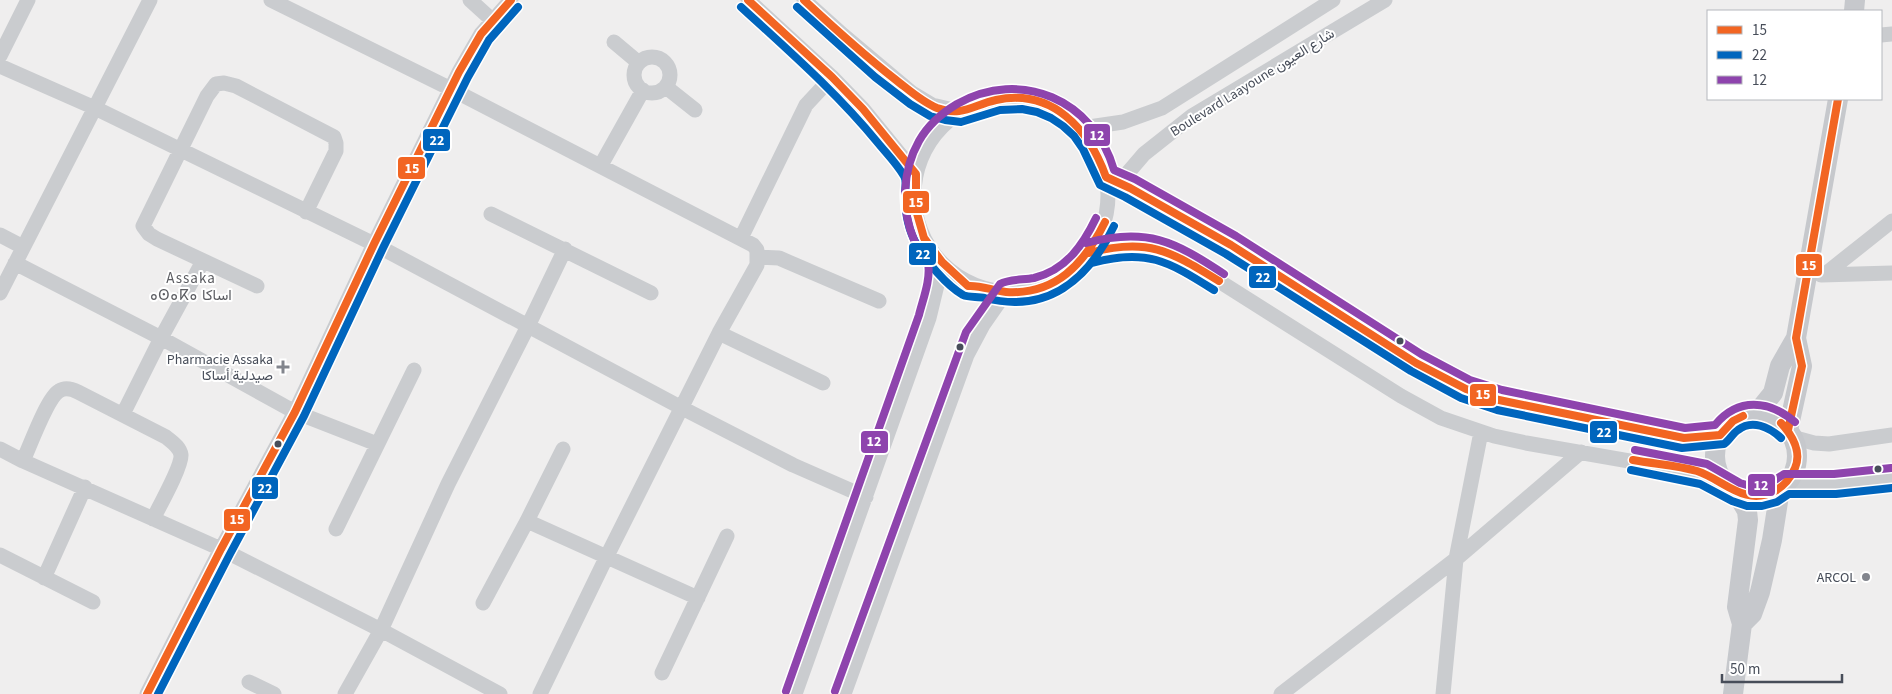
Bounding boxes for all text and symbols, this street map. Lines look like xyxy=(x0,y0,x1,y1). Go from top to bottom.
legend xyxy=(1707,10,1882,100)
text: 15 xyxy=(1752,20,1767,41)
street label: Boulevard Laayoune شارع العيون xyxy=(1166,24,1339,142)
text: 22 xyxy=(1752,45,1767,66)
text: 12 xyxy=(1752,70,1767,91)
line badge: 12 xyxy=(1083,123,1111,147)
text: 12 xyxy=(1090,126,1104,146)
line badge: 22 xyxy=(422,128,451,152)
text: 22 xyxy=(430,131,444,151)
line badge: 15 xyxy=(397,156,426,180)
text: 15 xyxy=(405,159,419,179)
line badge: 15 xyxy=(902,190,930,214)
text: 15 xyxy=(909,193,923,213)
line badge: 22 xyxy=(908,242,937,266)
text: 22 xyxy=(916,245,930,265)
line badge: 15 xyxy=(1795,253,1823,277)
text: 15 xyxy=(1802,256,1816,276)
line badge: 22 xyxy=(1248,265,1277,289)
district label: Assaka ⴰⵙⴰⴽⴰ اساكا xyxy=(150,268,232,306)
text: 22 xyxy=(1256,268,1270,288)
unlabelled marker xyxy=(1395,336,1405,346)
unlabelled marker xyxy=(955,342,965,352)
place label: Pharmacie Assaka صيدلية أساكا xyxy=(167,350,273,386)
marker: Pharmacie Assaka صيدلية أساكا xyxy=(277,361,289,373)
line badge: 15 xyxy=(1469,383,1497,407)
text: 15 xyxy=(1476,385,1490,405)
line badge: 22 xyxy=(1589,420,1618,444)
text: 22 xyxy=(1597,423,1611,443)
line badge: 12 xyxy=(860,430,889,454)
text: 12 xyxy=(867,432,881,452)
unlabelled marker xyxy=(273,439,283,449)
unlabelled marker xyxy=(1873,464,1883,474)
line badge: 12 xyxy=(1747,473,1776,497)
line badge: 22 xyxy=(251,476,279,500)
text: 12 xyxy=(1754,476,1768,496)
text: 22 xyxy=(258,479,272,499)
line badge: 15 xyxy=(223,508,251,532)
text: 15 xyxy=(230,510,244,530)
place label: ARCOL xyxy=(1817,568,1856,588)
marker: ARCOL xyxy=(1860,571,1872,583)
scale bar xyxy=(1722,652,1842,684)
text: 50 m xyxy=(1730,659,1760,680)

